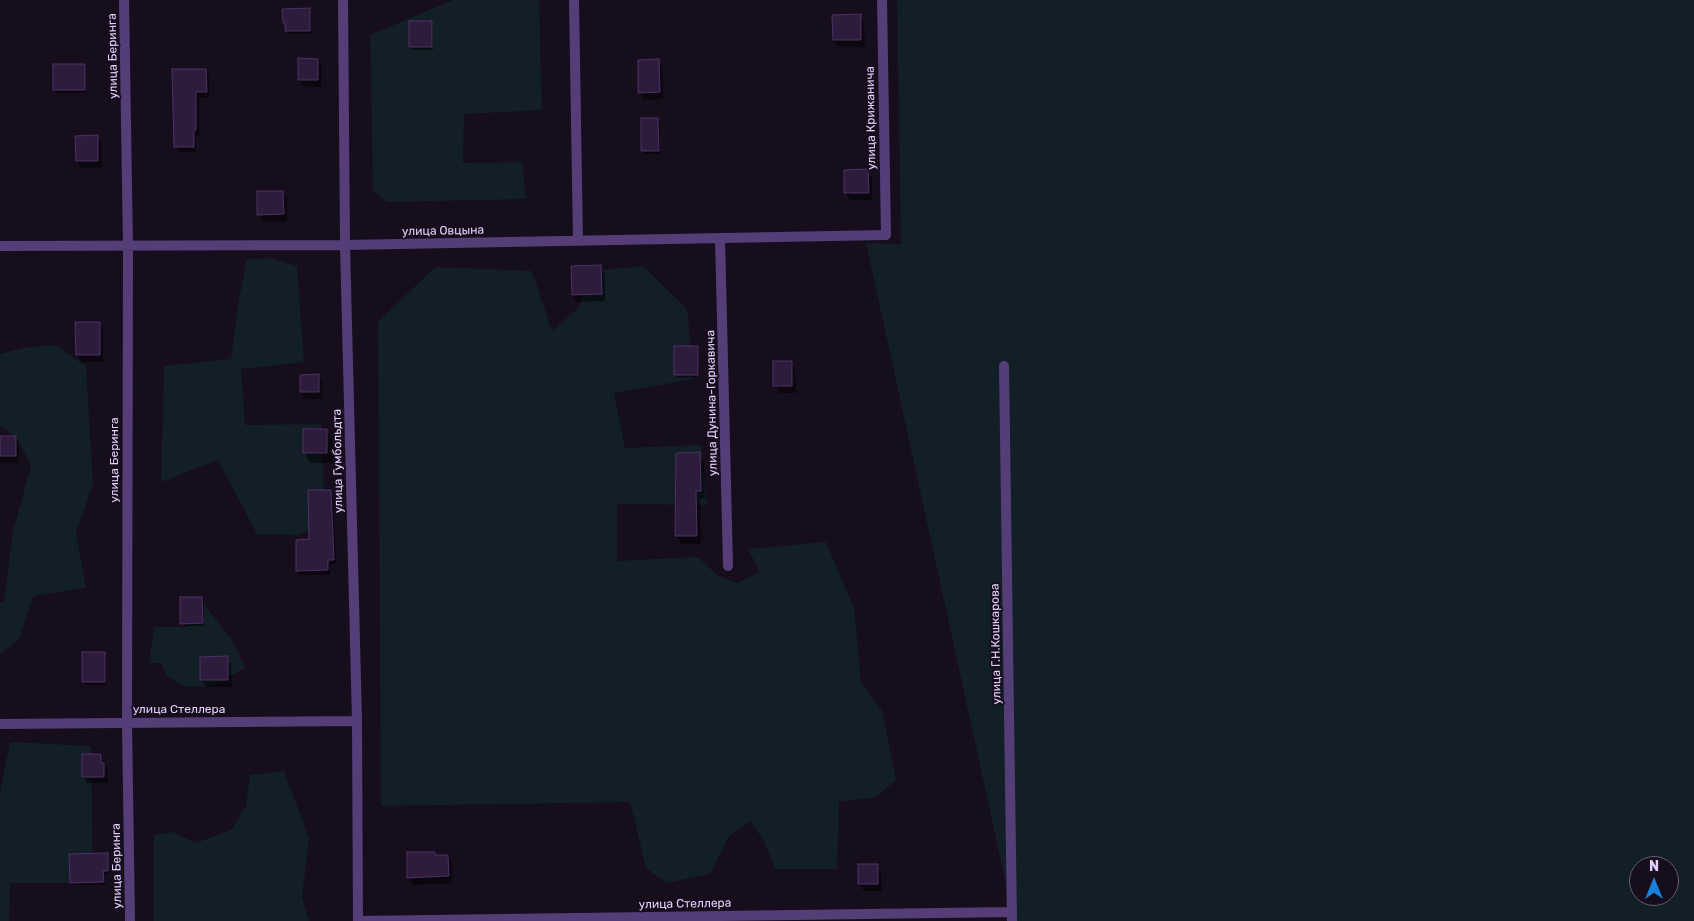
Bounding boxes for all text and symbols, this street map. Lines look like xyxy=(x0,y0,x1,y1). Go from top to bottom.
street label: улица Беринга xyxy=(105,13,121,99)
street label: улица Крижанича xyxy=(863,66,879,170)
street label: улица Овцына xyxy=(402,223,484,239)
street label: улица Дунина-Горкавича xyxy=(704,330,720,476)
street label: улица Гумбольдта xyxy=(330,409,346,513)
street label: улица Беринга xyxy=(108,417,122,503)
street label: улица Г.Н.Кошкарова xyxy=(988,583,1004,705)
street label: улица Стеллера xyxy=(133,703,225,717)
street label: улица Беринга xyxy=(109,823,125,909)
north arrow xyxy=(1629,856,1679,906)
text: N xyxy=(1649,858,1659,875)
street label: улица Стеллера xyxy=(639,896,731,912)

